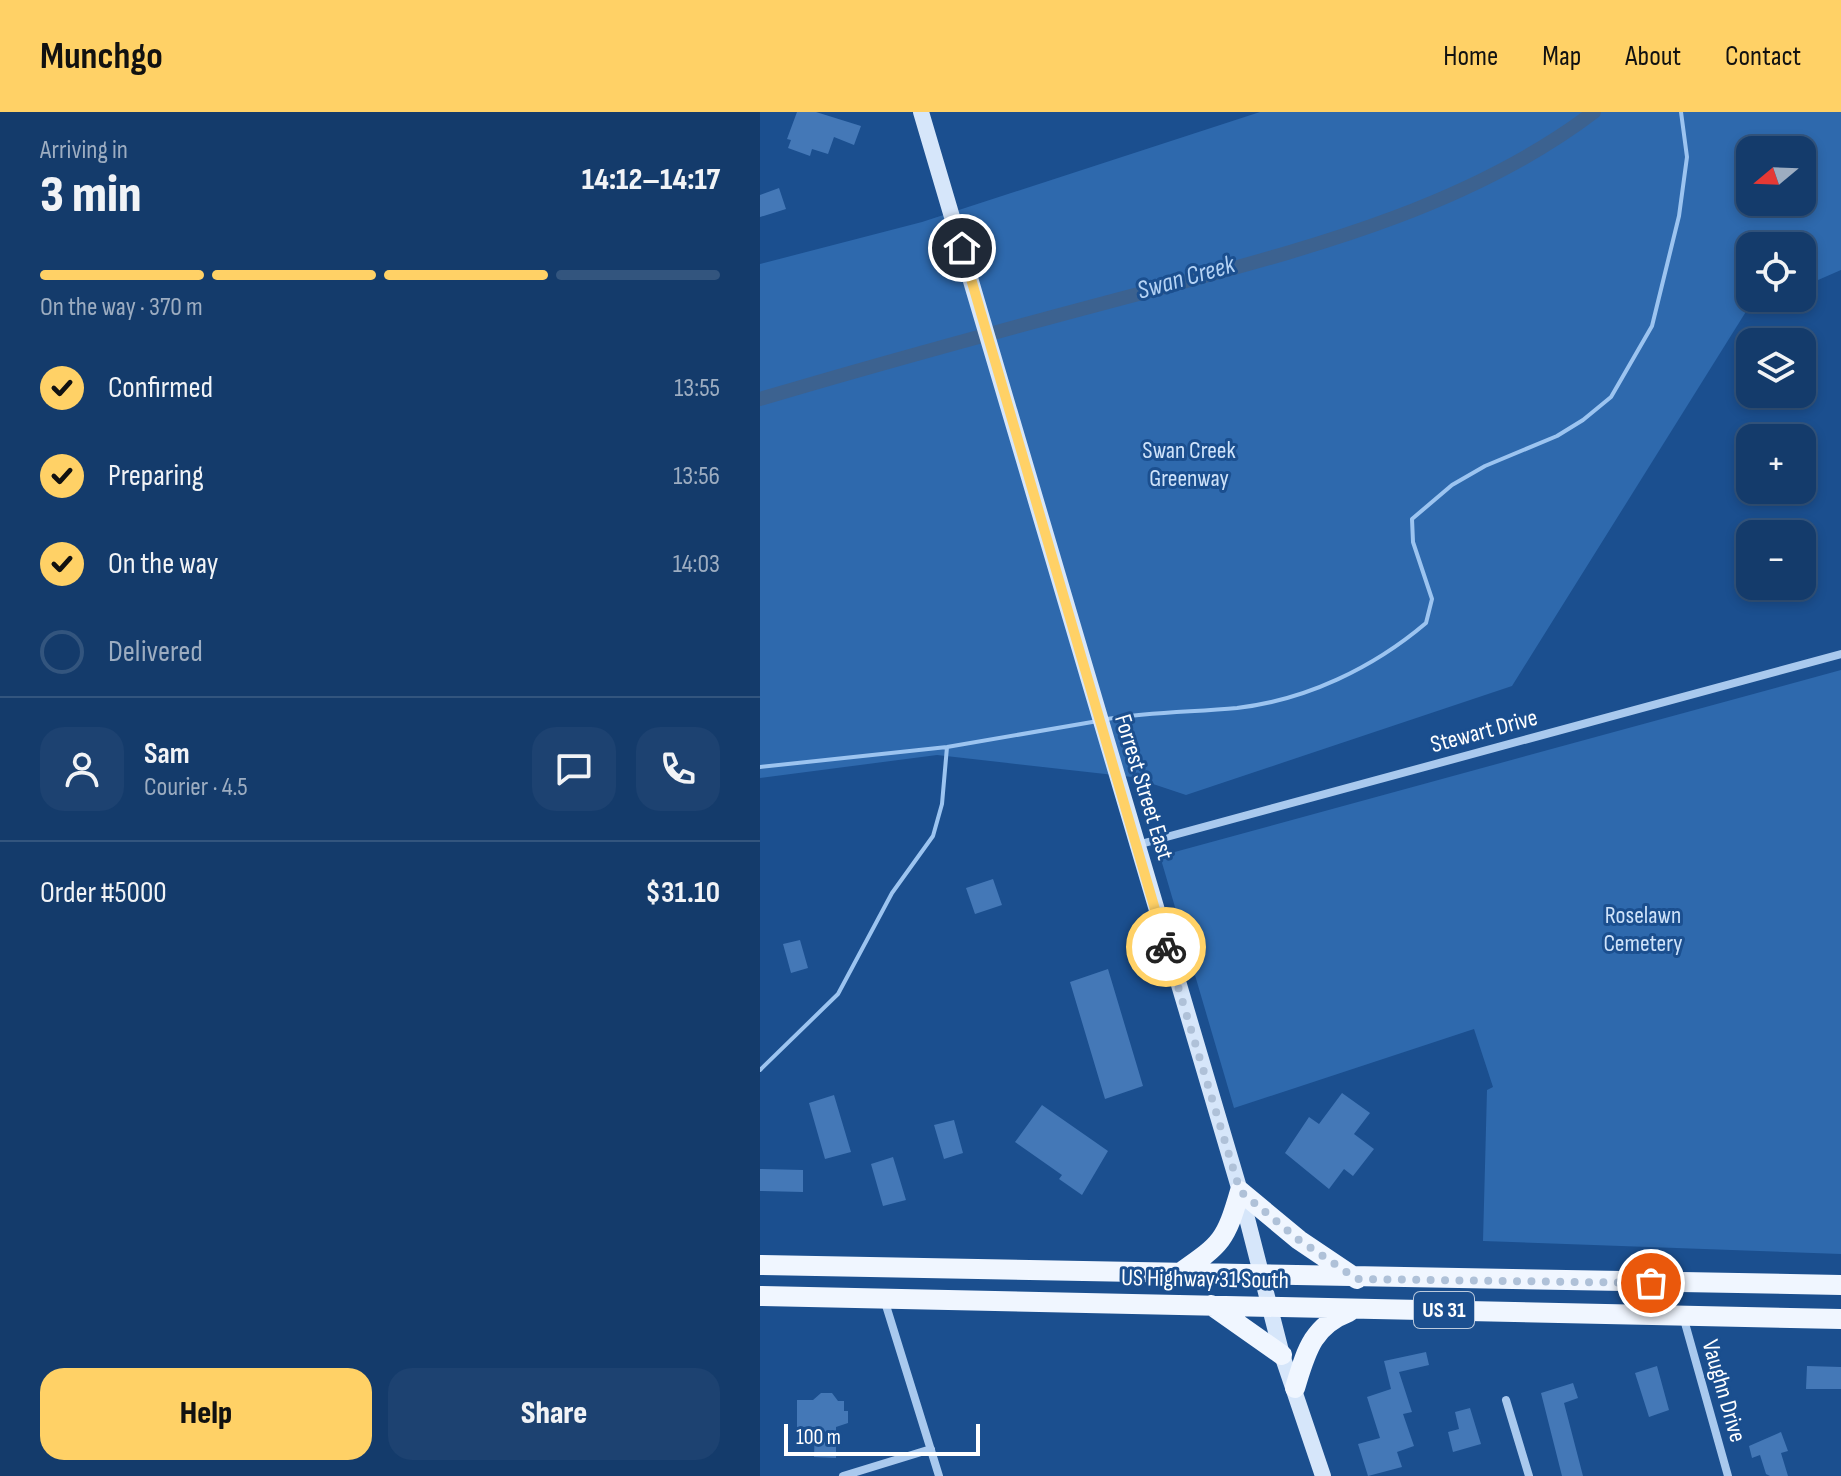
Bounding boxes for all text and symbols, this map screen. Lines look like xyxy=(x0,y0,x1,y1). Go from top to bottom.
text: Munchgo xyxy=(40,34,163,79)
text: Home xyxy=(1443,40,1498,73)
text: Map xyxy=(1542,40,1581,73)
text: About xyxy=(1625,40,1681,73)
text: Contact xyxy=(1725,40,1801,73)
text: Arriving in xyxy=(40,135,128,166)
north arrow xyxy=(1736,136,1816,216)
map controls xyxy=(1736,136,1816,600)
text: 14:12–14:17 xyxy=(582,162,720,198)
text: 3 min xyxy=(40,164,142,227)
pin xyxy=(928,214,996,282)
icon: home xyxy=(940,226,984,270)
button: locate xyxy=(1736,232,1816,312)
water label: Swan Creek xyxy=(1134,249,1240,307)
text: On the way · 370 m xyxy=(40,292,203,323)
button: layers xyxy=(1736,328,1816,408)
icon: check xyxy=(40,366,84,410)
text: Confirmed xyxy=(108,370,213,406)
text: 13:55 xyxy=(674,373,720,404)
button: + xyxy=(1736,424,1816,504)
park label: Swan Creek Greenway xyxy=(1142,436,1236,493)
icon: check xyxy=(40,454,84,498)
text: Preparing xyxy=(108,458,204,494)
text: 13:56 xyxy=(673,461,720,492)
button: − xyxy=(1736,520,1816,600)
icon: check xyxy=(40,542,84,586)
text: On the way xyxy=(108,546,218,582)
text: 14:03 xyxy=(673,549,720,580)
text: Delivered xyxy=(108,634,203,670)
street label: Stewart Drive xyxy=(1427,703,1541,759)
street label: Forrest Street East xyxy=(1108,711,1180,863)
button: person xyxy=(40,727,124,811)
button: chat xyxy=(532,727,616,811)
button: phone xyxy=(636,727,720,811)
text: Sam xyxy=(144,736,190,772)
text: Courier · 4.5 xyxy=(144,772,248,803)
text: Order #5000 xyxy=(40,875,167,911)
text: $31.10 xyxy=(646,875,720,911)
park label: Roselawn Cemetery xyxy=(1603,901,1683,958)
courier xyxy=(1126,907,1206,987)
icon: bike xyxy=(1144,925,1188,969)
pin xyxy=(1617,1249,1685,1317)
icon: bag xyxy=(1629,1261,1673,1305)
street label: US Highway 31 South xyxy=(1121,1263,1289,1295)
road number: US 31 xyxy=(1414,1292,1474,1328)
street label: Vaughn Drive xyxy=(1696,1336,1752,1446)
button: Help xyxy=(40,1368,372,1460)
button: Share xyxy=(388,1368,720,1460)
scale bar xyxy=(784,1420,980,1456)
text: 100 m xyxy=(796,1424,841,1451)

